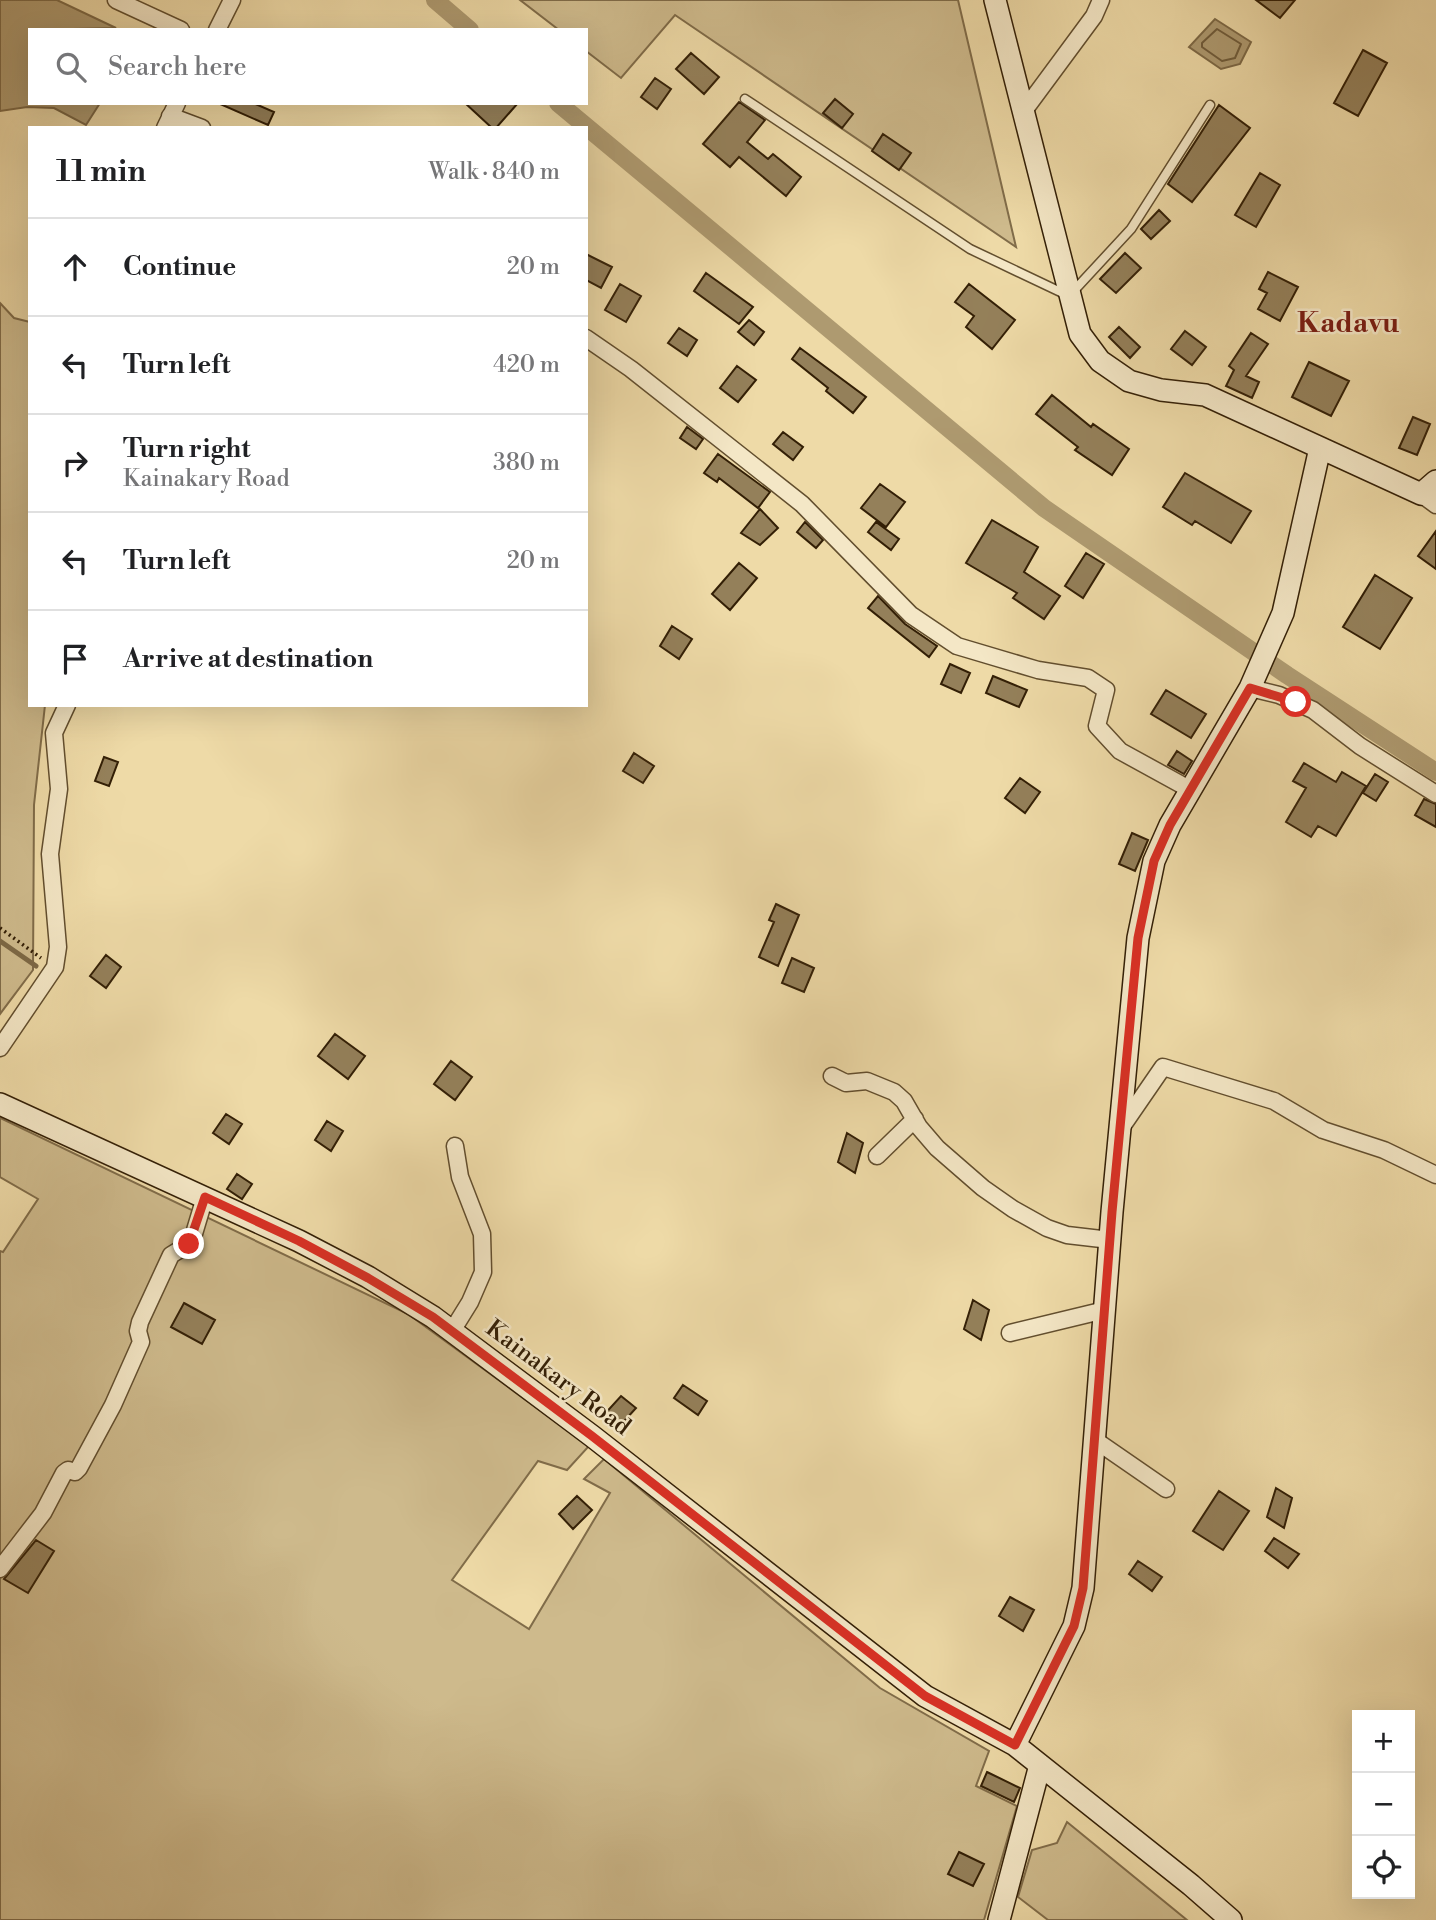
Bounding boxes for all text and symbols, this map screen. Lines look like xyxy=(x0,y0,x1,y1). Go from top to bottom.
search box xyxy=(28,28,588,105)
icon: search xyxy=(52,48,90,86)
text: Search here xyxy=(108,51,247,83)
text: 11 min xyxy=(56,153,146,191)
text: Walk · 840 m xyxy=(429,158,560,186)
icon: ahead xyxy=(56,248,94,286)
text: Continue xyxy=(123,251,236,283)
text: 20 m xyxy=(507,253,560,281)
district label: Kadavu xyxy=(1297,306,1399,341)
icon: left xyxy=(56,346,94,384)
text: Turn left xyxy=(123,349,231,381)
text: 420 m xyxy=(493,351,560,379)
text: Turn right xyxy=(123,433,251,465)
icon: right xyxy=(56,444,94,482)
text: 380 m xyxy=(493,449,560,477)
text: Kainakary Road xyxy=(123,465,290,493)
icon: left xyxy=(56,542,94,580)
text: Turn left xyxy=(123,545,231,577)
text: 20 m xyxy=(507,547,560,575)
icon: arrive xyxy=(56,640,94,678)
text: Arrive at destination xyxy=(123,643,373,675)
route start xyxy=(1280,686,1311,717)
route end xyxy=(173,1228,204,1259)
street label: Kainakary Road xyxy=(480,1314,637,1443)
map controls xyxy=(1352,1710,1415,1899)
button: + xyxy=(1352,1710,1415,1773)
button: − xyxy=(1352,1773,1415,1836)
button: locate xyxy=(1352,1836,1415,1899)

